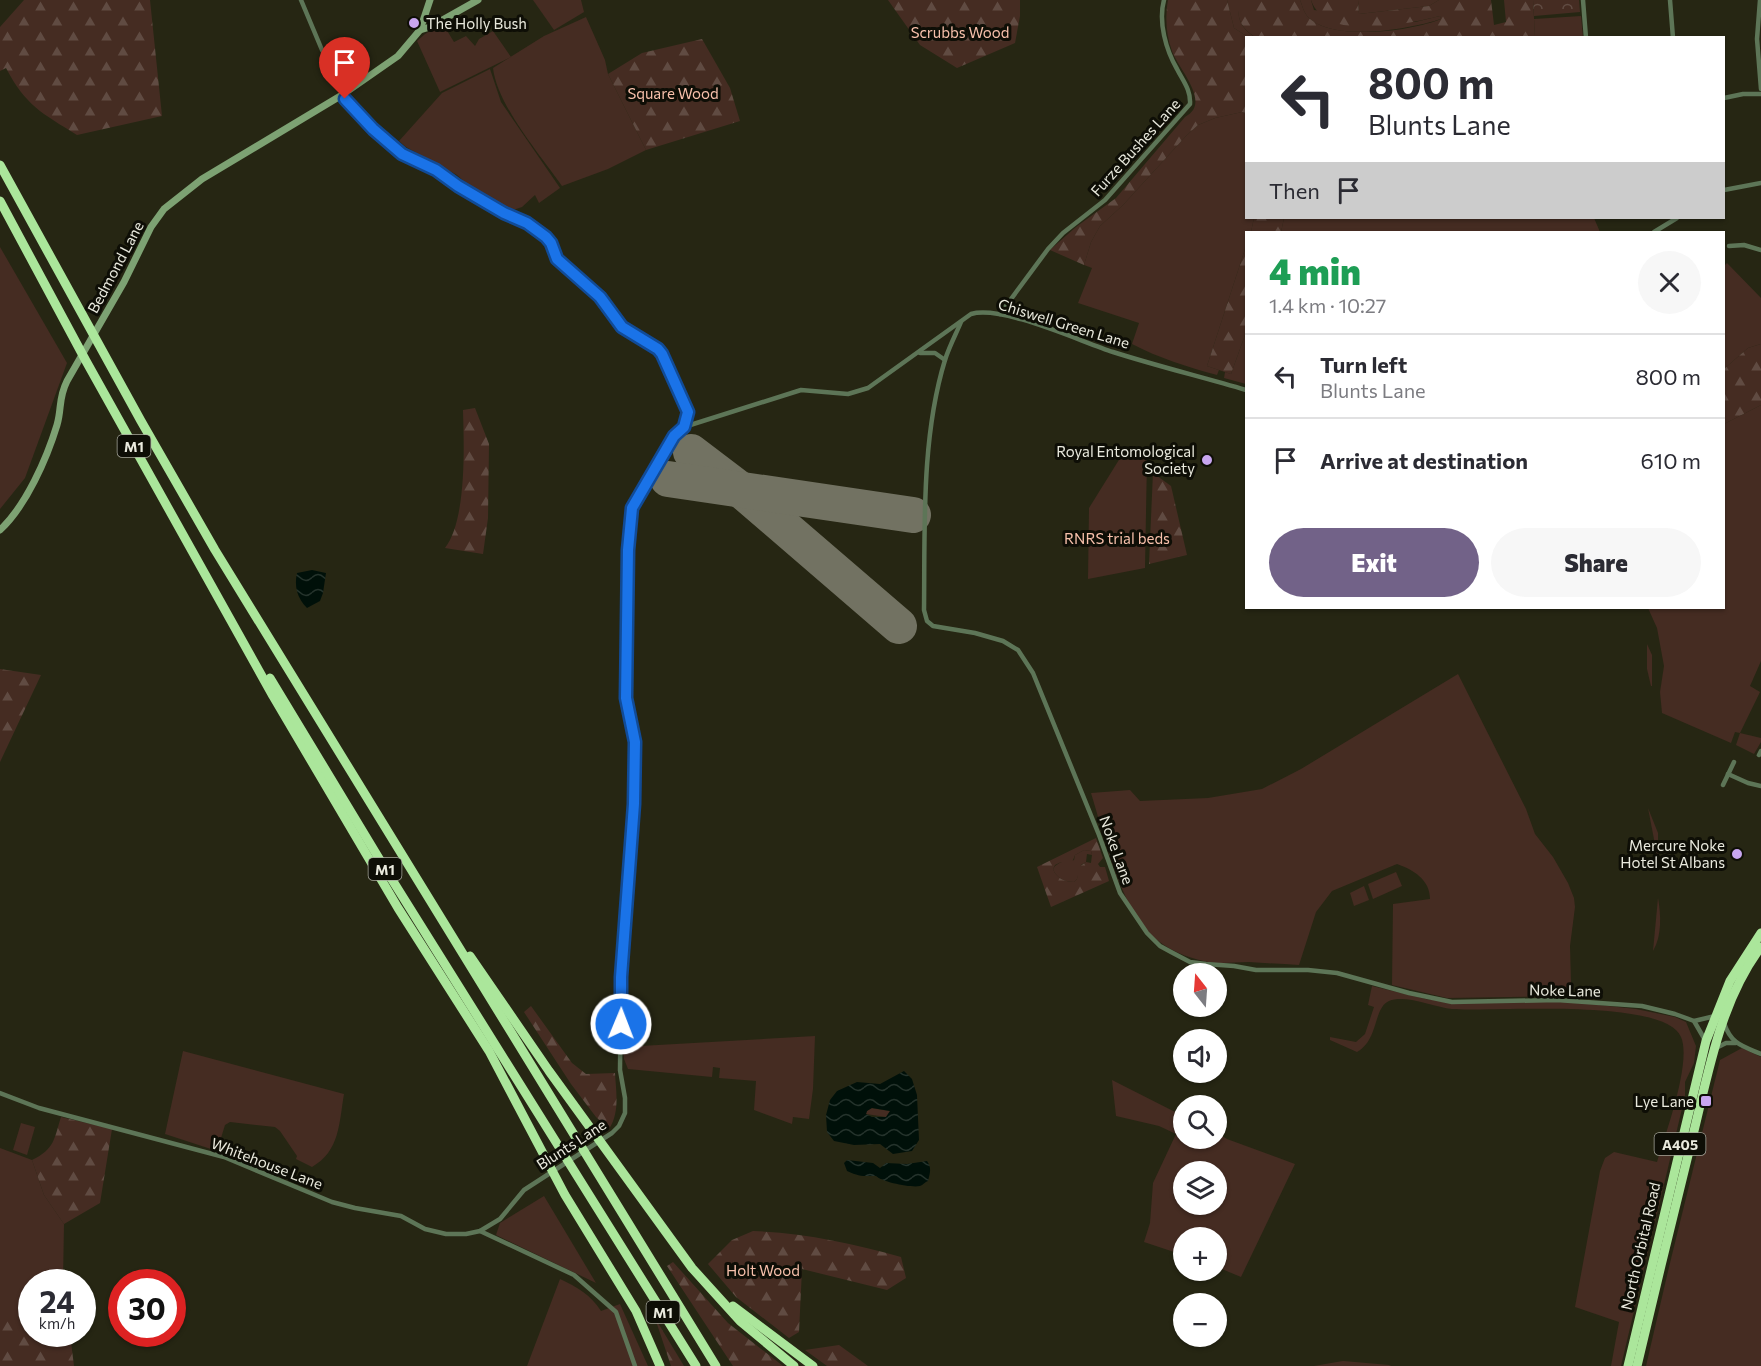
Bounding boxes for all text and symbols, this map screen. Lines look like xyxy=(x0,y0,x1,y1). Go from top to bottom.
place label: The Holly Bush xyxy=(426,14,527,32)
marker: The Holly Bush xyxy=(407,16,421,30)
park label: Scrubbs Wood xyxy=(911,23,1009,41)
pin xyxy=(319,37,370,99)
icon: arrive xyxy=(328,46,361,79)
text: 800 m xyxy=(1368,56,1494,108)
icon: left xyxy=(1269,60,1347,138)
park label: Square Wood xyxy=(627,84,719,102)
street label: Furze Bushes Lane xyxy=(1086,94,1184,199)
text: Blunts Lane xyxy=(1368,108,1511,141)
icon: arrive xyxy=(1332,174,1365,207)
text: Then xyxy=(1269,177,1320,204)
street label: Bedmond Lane xyxy=(83,218,147,316)
text: 4 min xyxy=(1269,248,1361,292)
button: close xyxy=(1638,251,1701,314)
text: 1.4 km · 10:27 xyxy=(1269,293,1386,317)
street label: Chiswell Green Lane xyxy=(996,294,1132,352)
text: Turn left xyxy=(1320,351,1407,378)
icon: left xyxy=(1269,360,1302,393)
text: 800 m xyxy=(1636,363,1701,390)
text: Blunts Lane xyxy=(1320,378,1426,402)
road number: M1 xyxy=(118,435,150,457)
place label: Royal Entomological Society xyxy=(1056,442,1195,477)
icon: arrive xyxy=(1269,444,1302,477)
text: Arrive at destination xyxy=(1320,447,1528,474)
text: 610 m xyxy=(1640,447,1701,474)
marker: Royal Entomological Society xyxy=(1200,453,1214,467)
button: Exit xyxy=(1269,528,1479,597)
button: Share xyxy=(1491,528,1701,597)
park label: RNRS trial beds xyxy=(1064,529,1170,547)
street label: Noke Lane xyxy=(1096,813,1138,887)
place label: Mercure Noke Hotel St Albans xyxy=(1620,836,1725,871)
marker: Mercure Noke Hotel St Albans xyxy=(1730,847,1744,861)
road number: M1 xyxy=(368,858,402,880)
north arrow xyxy=(1173,963,1227,1017)
map controls xyxy=(1173,963,1227,1347)
street label: Noke Lane xyxy=(1529,980,1601,1000)
position arrow xyxy=(589,992,653,1056)
button: sound xyxy=(1173,1029,1227,1083)
place label: Lye Lane xyxy=(1635,1092,1694,1110)
marker: Lye Lane xyxy=(1699,1094,1713,1108)
button: search xyxy=(1173,1095,1227,1149)
street label: Blunts Lane xyxy=(533,1115,609,1173)
street label: Whitehouse Lane xyxy=(209,1133,325,1193)
road number: A405 xyxy=(1654,1133,1706,1155)
button: layers xyxy=(1173,1161,1227,1215)
street label: North Orbital Road xyxy=(1617,1180,1663,1312)
button: + xyxy=(1173,1227,1227,1281)
park label: Holt Wood xyxy=(726,1261,800,1279)
speed limit sign: 30 xyxy=(108,1269,186,1347)
text: 24 xyxy=(39,1282,75,1319)
button: − xyxy=(1173,1293,1227,1347)
road number: M1 xyxy=(646,1301,680,1323)
text: km/h xyxy=(39,1314,75,1332)

